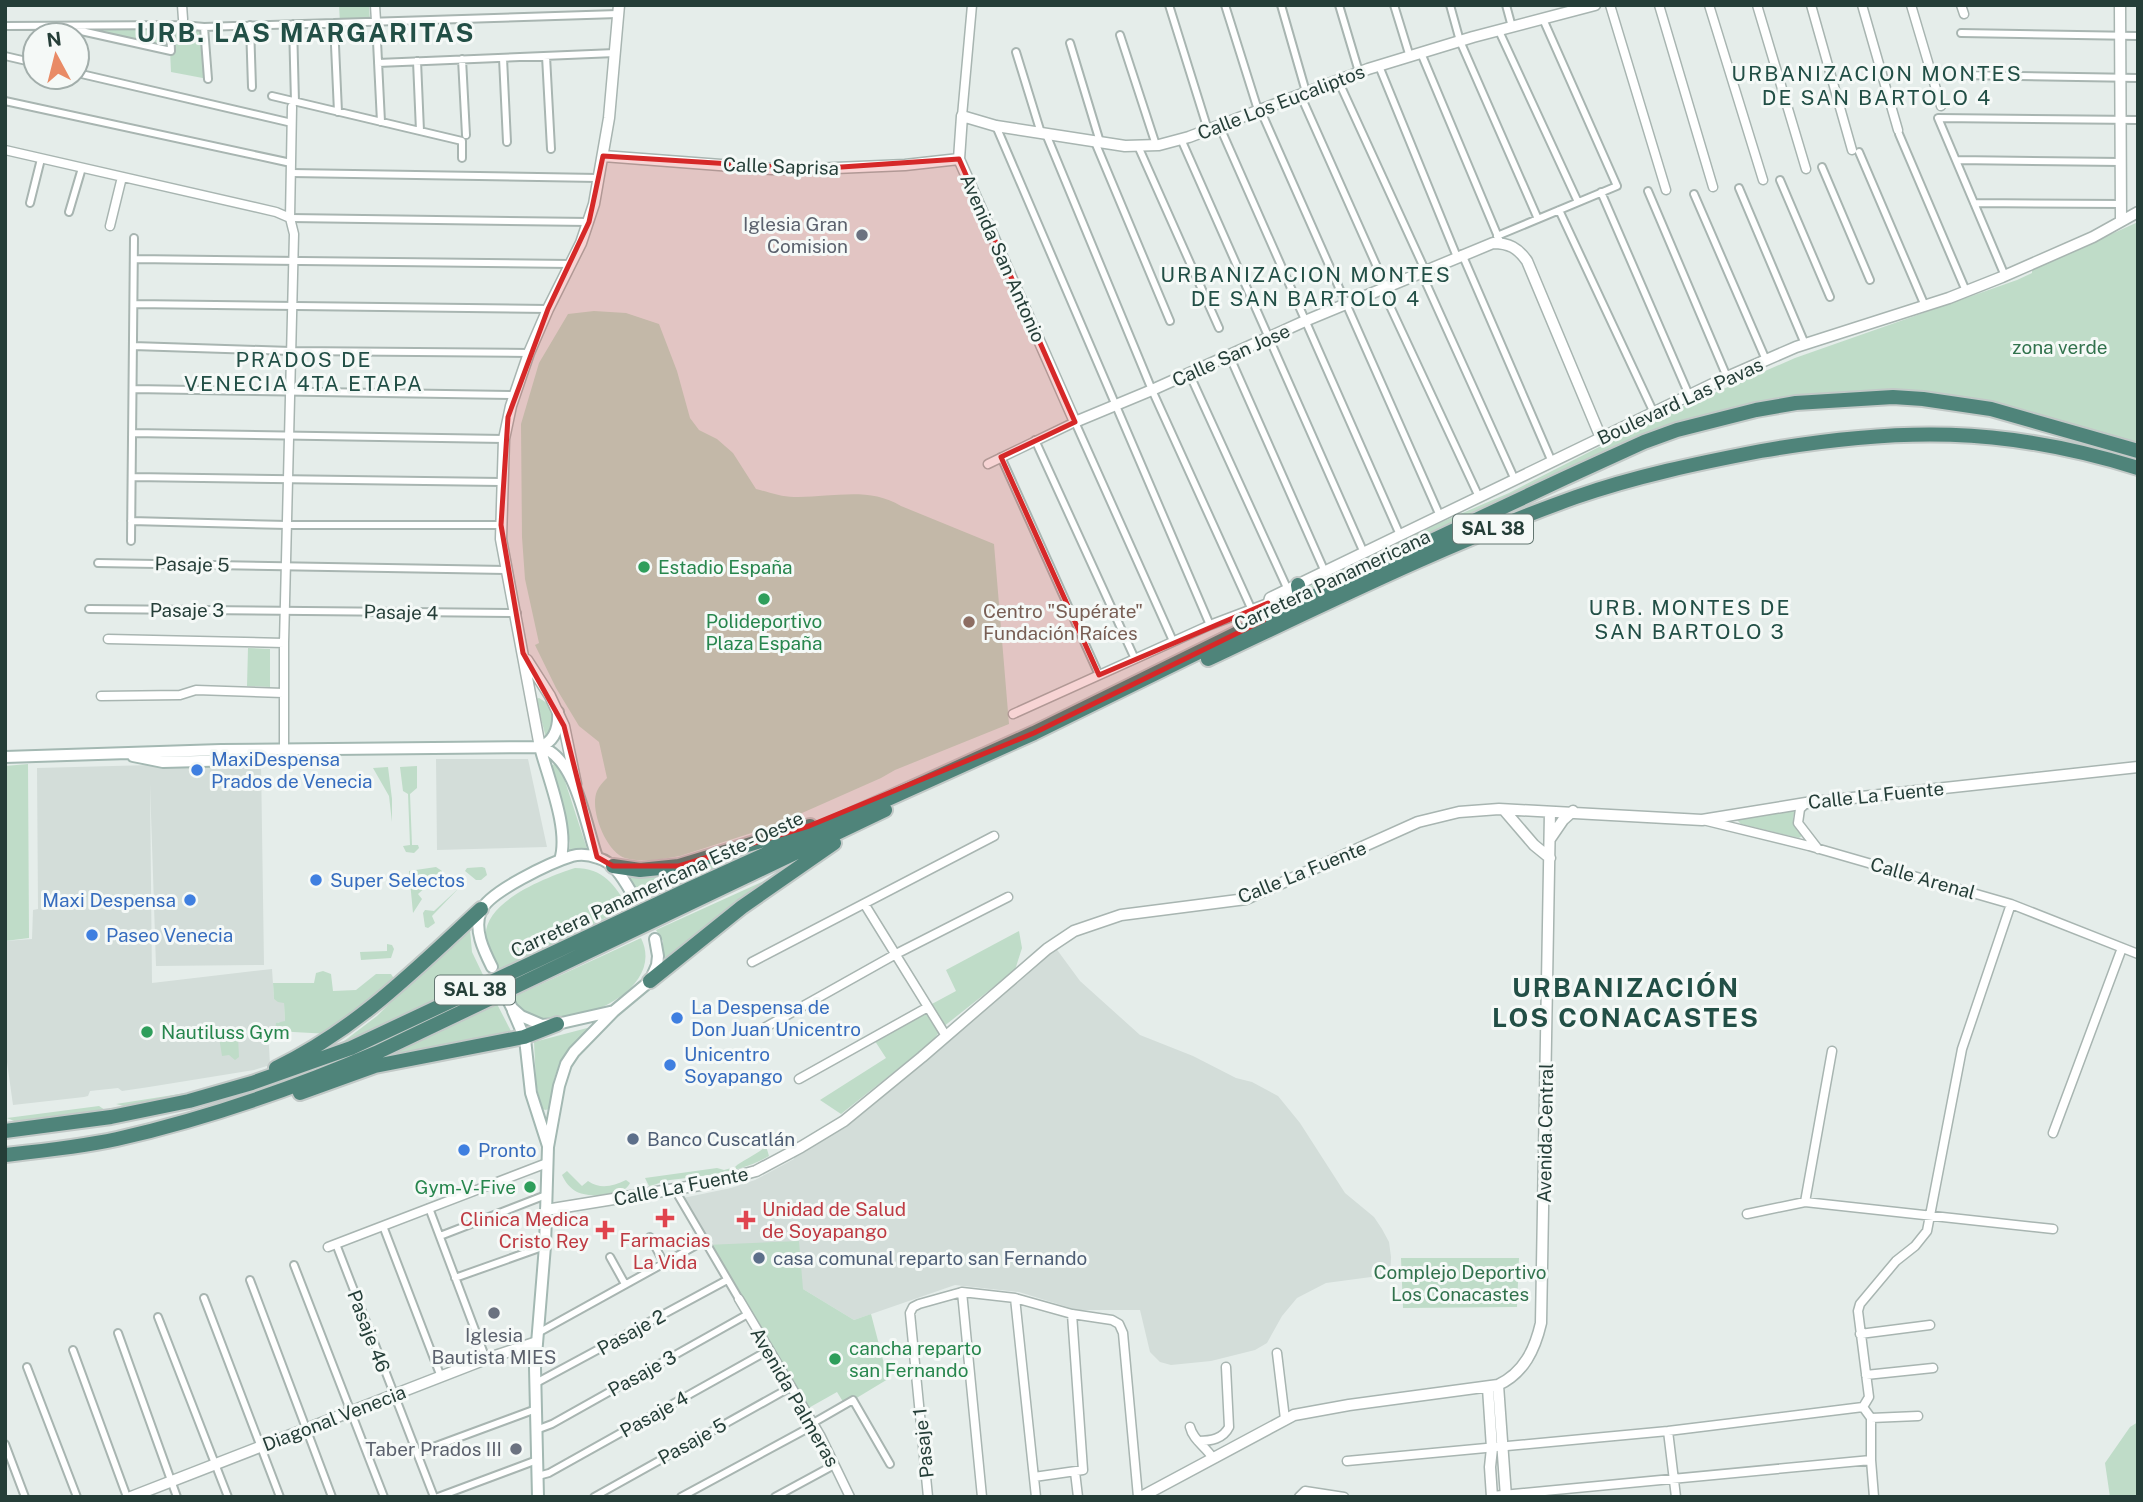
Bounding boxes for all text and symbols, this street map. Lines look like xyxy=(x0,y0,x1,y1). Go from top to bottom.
district label: URB. LAS MARGARITAS xyxy=(137,17,475,48)
north arrow xyxy=(21,21,91,91)
text: N xyxy=(45,27,63,51)
street label: Calle Los Eucaliptos xyxy=(1194,60,1368,144)
district label: URBANIZACION MONTES DE SAN BARTOLO 4 xyxy=(1731,61,2023,110)
street label: Calle Saprisa xyxy=(723,153,839,179)
street label: Avenida San Antonio xyxy=(956,171,1050,345)
place label: Iglesia Gran Comision xyxy=(743,213,848,257)
marker: Iglesia Gran Comision xyxy=(854,227,870,243)
district label: URBANIZACION MONTES DE SAN BARTOLO 4 xyxy=(1160,262,1452,311)
street label: Calle San Jose xyxy=(1169,319,1293,391)
park label: zona verde xyxy=(2012,336,2108,358)
district label: PRADOS DE VENECIA 4TA ETAPA xyxy=(184,347,424,396)
street label: Boulevard Las Pavas xyxy=(1594,353,1766,449)
road number: SAL 38 xyxy=(1453,514,1533,544)
street label: Carretera Panamericana xyxy=(1230,525,1434,635)
street label: Pasaje 5 xyxy=(154,552,230,576)
place label: Estadio España xyxy=(658,556,793,578)
marker: Estadio España xyxy=(636,559,652,575)
marker: Polideportivo Plaza España xyxy=(756,591,772,607)
district label: URB. MONTES DE SAN BARTOLO 3 xyxy=(1589,595,1791,644)
street label: Pasaje 3 xyxy=(150,599,224,621)
street label: Pasaje 4 xyxy=(363,600,439,624)
place label: Centro "Supérate" Fundación Raíces xyxy=(983,600,1143,644)
place label: Polideportivo Plaza España xyxy=(706,610,822,654)
marker: Centro "Supérate" Fundación Raíces xyxy=(961,614,977,630)
place label: MaxiDespensa Prados de Venecia xyxy=(211,748,373,792)
marker: MaxiDespensa Prados de Venecia xyxy=(189,762,205,778)
street label: Calle La Fuente xyxy=(1807,777,1945,813)
street label: Carretera Panamericana Este - Oeste xyxy=(507,806,807,962)
street label: Calle La Fuente xyxy=(1235,836,1369,908)
street label: Calle Arenal xyxy=(1868,853,1978,903)
place label: Super Selectos xyxy=(330,869,465,891)
marker: Super Selectos xyxy=(308,872,324,888)
place label: Maxi Despensa xyxy=(42,889,176,911)
marker: Maxi Despensa xyxy=(182,892,198,908)
place label: Paseo Venecia xyxy=(106,924,233,946)
marker: Paseo Venecia xyxy=(84,927,100,943)
district label: URBANIZACIÓN LOS CONACASTES xyxy=(1492,972,1760,1033)
road number: SAL 38 xyxy=(435,975,515,1004)
place label: La Despensa de Don Juan Unicentro xyxy=(691,996,861,1040)
marker: La Despensa de Don Juan Unicentro xyxy=(669,1010,685,1026)
place label: Nautiluss Gym xyxy=(161,1021,290,1043)
marker: Nautiluss Gym xyxy=(139,1024,155,1040)
place label: Unicentro Soyapango xyxy=(684,1043,783,1087)
marker: Unicentro Soyapango xyxy=(662,1057,678,1073)
street label: Avenida Central xyxy=(1533,1063,1557,1203)
place label: Banco Cuscatlán xyxy=(647,1128,795,1150)
marker: Banco Cuscatlán xyxy=(625,1131,641,1147)
place label: Pronto xyxy=(478,1139,537,1161)
marker: Pronto xyxy=(456,1142,472,1158)
street label: Calle La Fuente xyxy=(612,1162,750,1210)
place label: Gym-V-Five xyxy=(415,1176,516,1198)
marker: Gym-V-Five xyxy=(522,1179,538,1195)
place label: Unidad de Salud de Soyapango xyxy=(762,1198,906,1242)
place label: Clinica Medica Cristo Rey xyxy=(460,1208,589,1252)
marker: Farmacias La Vida xyxy=(657,1210,673,1226)
marker: Unidad de Salud de Soyapango xyxy=(736,1210,756,1230)
marker: Clinica Medica Cristo Rey xyxy=(595,1220,615,1240)
place label: Farmacias La Vida xyxy=(620,1229,710,1273)
place label: casa comunal reparto san Fernando xyxy=(773,1247,1087,1269)
marker: casa comunal reparto san Fernando xyxy=(751,1250,767,1266)
park label: Complejo Deportivo Los Conacastes xyxy=(1373,1261,1547,1305)
street label: Pasaje 46 xyxy=(343,1287,395,1375)
street label: Pasaje 2 xyxy=(593,1304,669,1360)
marker: Iglesia Bautista MIES xyxy=(486,1305,502,1321)
place label: Iglesia Bautista MIES xyxy=(431,1324,557,1368)
street label: Avenida Palmeras xyxy=(746,1324,844,1470)
place label: cancha reparto san Fernando xyxy=(849,1337,982,1381)
street label: Pasaje 3 xyxy=(604,1345,680,1401)
marker: cancha reparto san Fernando xyxy=(827,1351,843,1367)
street label: Diagonal Venecia xyxy=(259,1381,409,1455)
street label: Pasaje 4 xyxy=(616,1386,692,1442)
street label: Pasaje 1 xyxy=(908,1407,938,1479)
street label: Pasaje 5 xyxy=(654,1413,730,1469)
place label: Taber Prados III xyxy=(365,1438,502,1460)
marker: Taber Prados III xyxy=(508,1441,524,1457)

